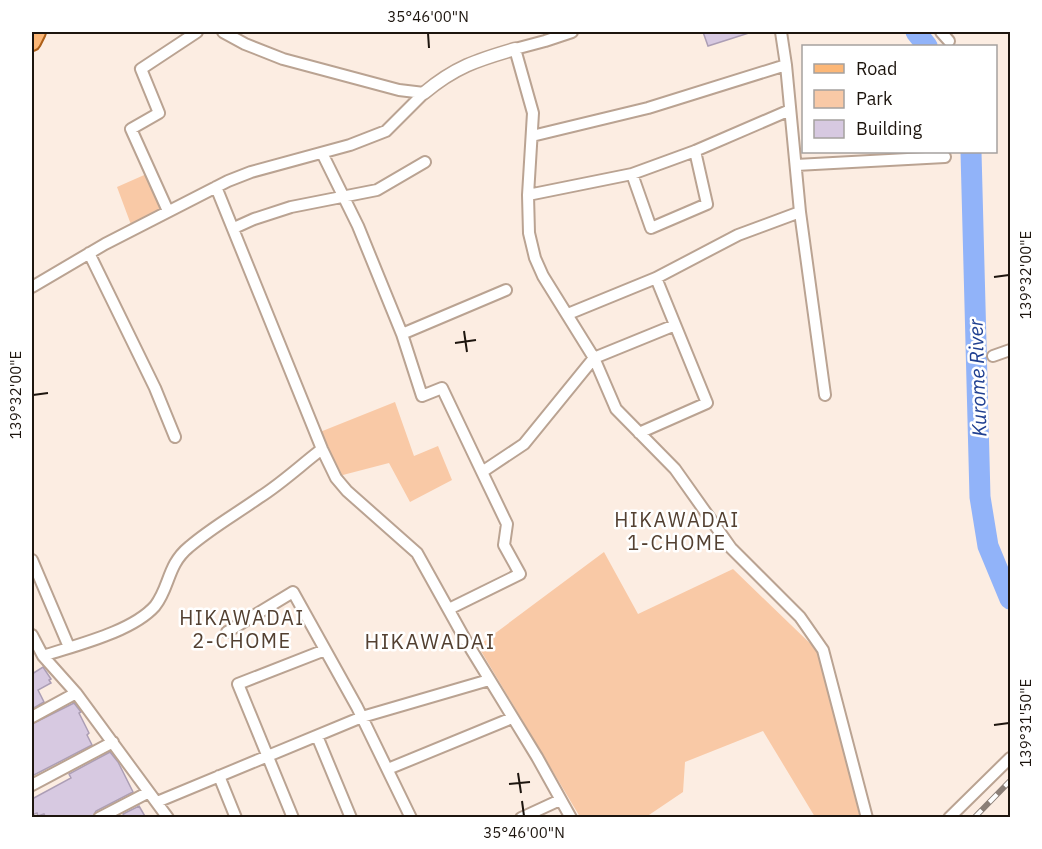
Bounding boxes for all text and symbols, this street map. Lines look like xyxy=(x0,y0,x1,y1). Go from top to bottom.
text: 35°46'00"N xyxy=(387,7,469,26)
legend xyxy=(802,45,997,153)
text: Road xyxy=(856,57,897,80)
text: Park xyxy=(856,87,893,110)
text: Building xyxy=(856,117,923,140)
text: 139°32'00"E xyxy=(1016,231,1035,319)
water label: Kurome River xyxy=(961,318,993,437)
text: 139°32'00"E xyxy=(6,351,25,439)
district label: HIKAWADAI 1-CHOME xyxy=(614,506,740,556)
district label: HIKAWADAI 2-CHOME xyxy=(179,604,305,654)
district label: HIKAWADAI xyxy=(364,627,496,655)
text: 139°31'50"E xyxy=(1016,679,1035,767)
text: 35°46'00"N xyxy=(483,823,565,842)

